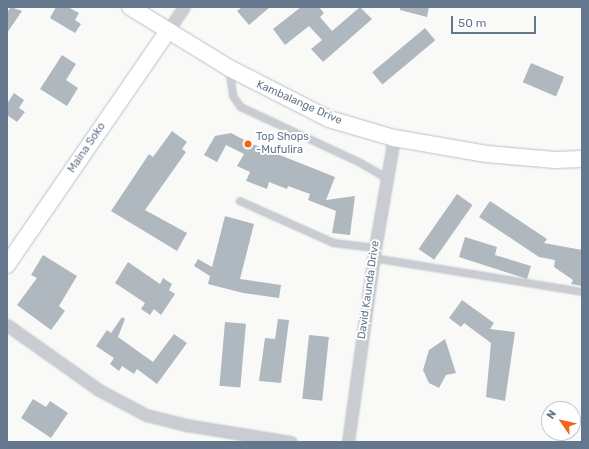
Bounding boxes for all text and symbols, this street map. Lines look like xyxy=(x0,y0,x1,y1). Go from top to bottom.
scale bar xyxy=(453,8,538,34)
text: 50 m xyxy=(458,16,486,30)
street label: Kambalange Drive xyxy=(254,78,344,128)
street label: Maina Soko xyxy=(65,120,109,176)
place label: Top Shops -Mufulira xyxy=(256,131,309,157)
marker: Top Shops -Mufulira xyxy=(243,139,253,149)
street label: David Kaunda Drive xyxy=(356,240,382,340)
north arrow xyxy=(541,401,581,441)
text: N xyxy=(544,408,559,421)

